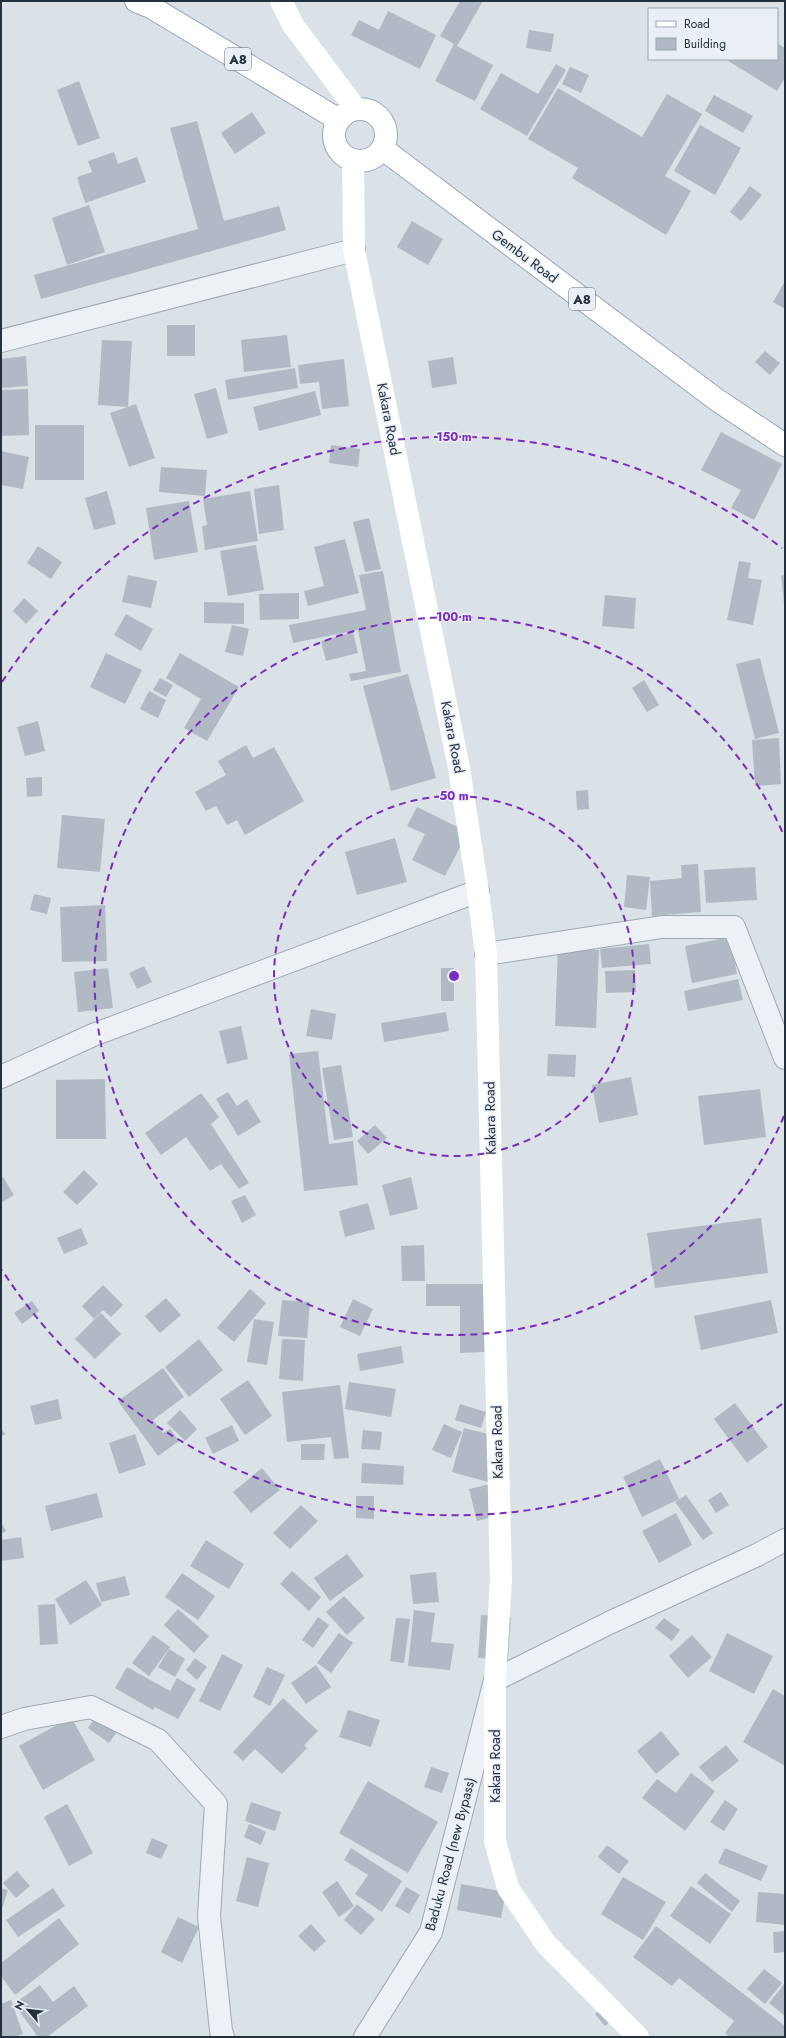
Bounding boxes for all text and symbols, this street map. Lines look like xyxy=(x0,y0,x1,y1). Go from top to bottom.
legend xyxy=(648,8,778,60)
text: Road xyxy=(684,15,710,33)
text: Building xyxy=(684,35,726,53)
road number: A8 xyxy=(225,48,251,70)
street label: Gembu Road xyxy=(488,224,562,288)
road number: A8 xyxy=(569,288,595,310)
street label: Kakara Road xyxy=(372,381,406,457)
text: 150 m xyxy=(436,428,472,446)
text: 100 m xyxy=(436,608,472,626)
street label: Kakara Road xyxy=(436,699,470,775)
text: 50 m xyxy=(439,787,469,805)
centre of rings xyxy=(447,969,461,983)
street label: Kakara Road xyxy=(479,1081,501,1155)
street label: Kakara Road xyxy=(486,1405,508,1479)
street label: Kakara Road xyxy=(485,1729,505,1803)
street label: Baduku Road (new Bypass) xyxy=(420,1775,480,1933)
north arrow xyxy=(8,1990,48,2030)
text: N xyxy=(10,1998,28,2013)

